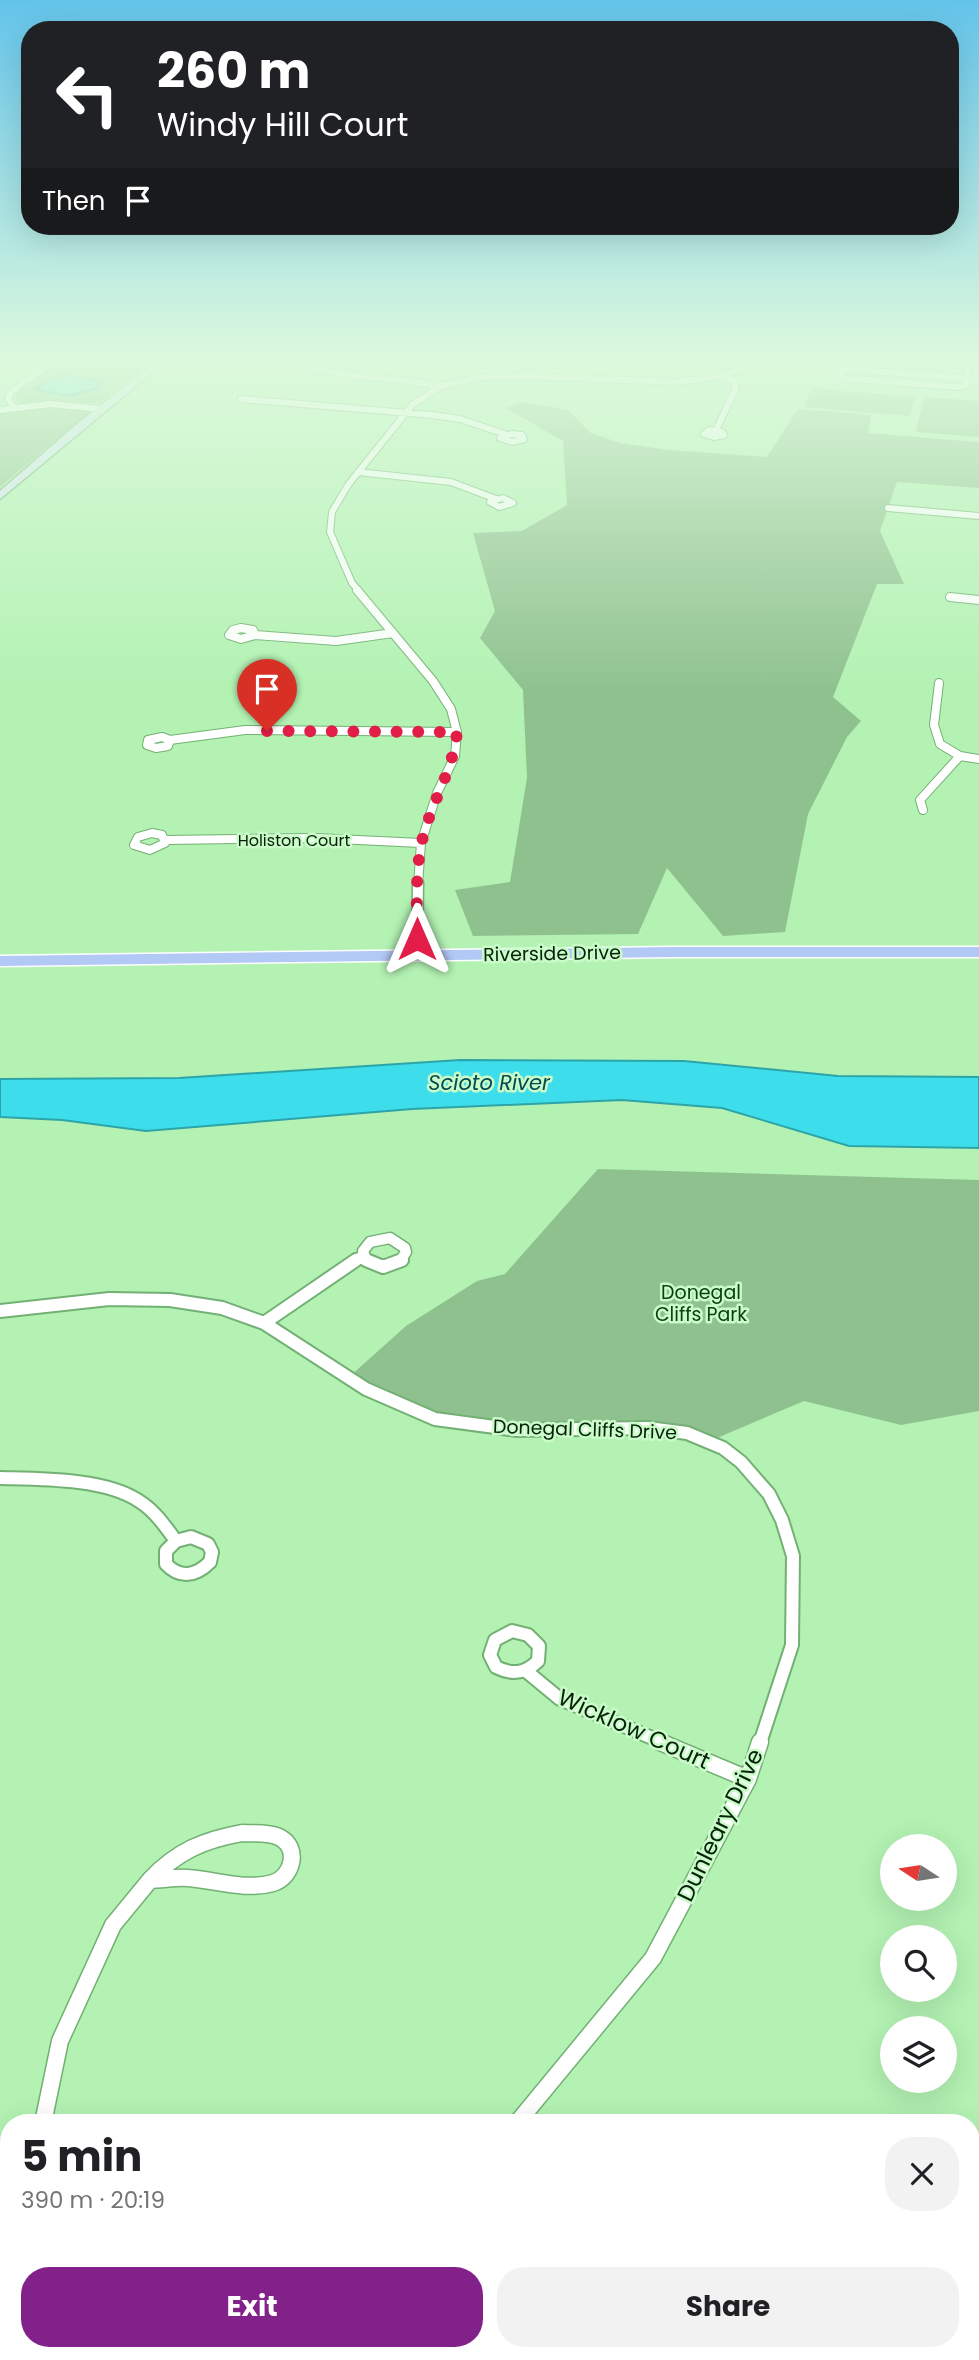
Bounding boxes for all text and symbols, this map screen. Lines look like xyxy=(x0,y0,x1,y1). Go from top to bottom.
text: 260 m xyxy=(157,37,310,105)
icon: left xyxy=(42,49,133,140)
text: Windy Hill Court xyxy=(157,102,408,147)
icon: arrive xyxy=(119,182,157,220)
text: Then xyxy=(42,183,105,219)
pin xyxy=(237,659,297,731)
icon: arrive xyxy=(248,670,286,708)
street label: Holiston Court xyxy=(238,829,351,852)
position arrow xyxy=(380,902,454,976)
street label: Riverside Drive xyxy=(483,939,621,968)
water label: Scioto River xyxy=(428,1068,551,1097)
park label: Donegal Cliffs Park xyxy=(655,1279,747,1328)
street label: Donegal Cliffs Drive xyxy=(493,1413,677,1446)
street label: Wicklow Court xyxy=(553,1681,715,1777)
street label: Dunleary Drive xyxy=(669,1743,771,1907)
north arrow xyxy=(880,1834,957,1911)
map controls xyxy=(880,1834,957,2093)
button: search xyxy=(880,1925,957,2002)
button: layers xyxy=(880,2016,957,2093)
text: 5 min xyxy=(21,2127,142,2186)
button: close xyxy=(885,2137,959,2211)
text: 390 m · 20:19 xyxy=(21,2184,165,2216)
button: Exit xyxy=(21,2267,483,2347)
button: Share xyxy=(497,2267,959,2347)

